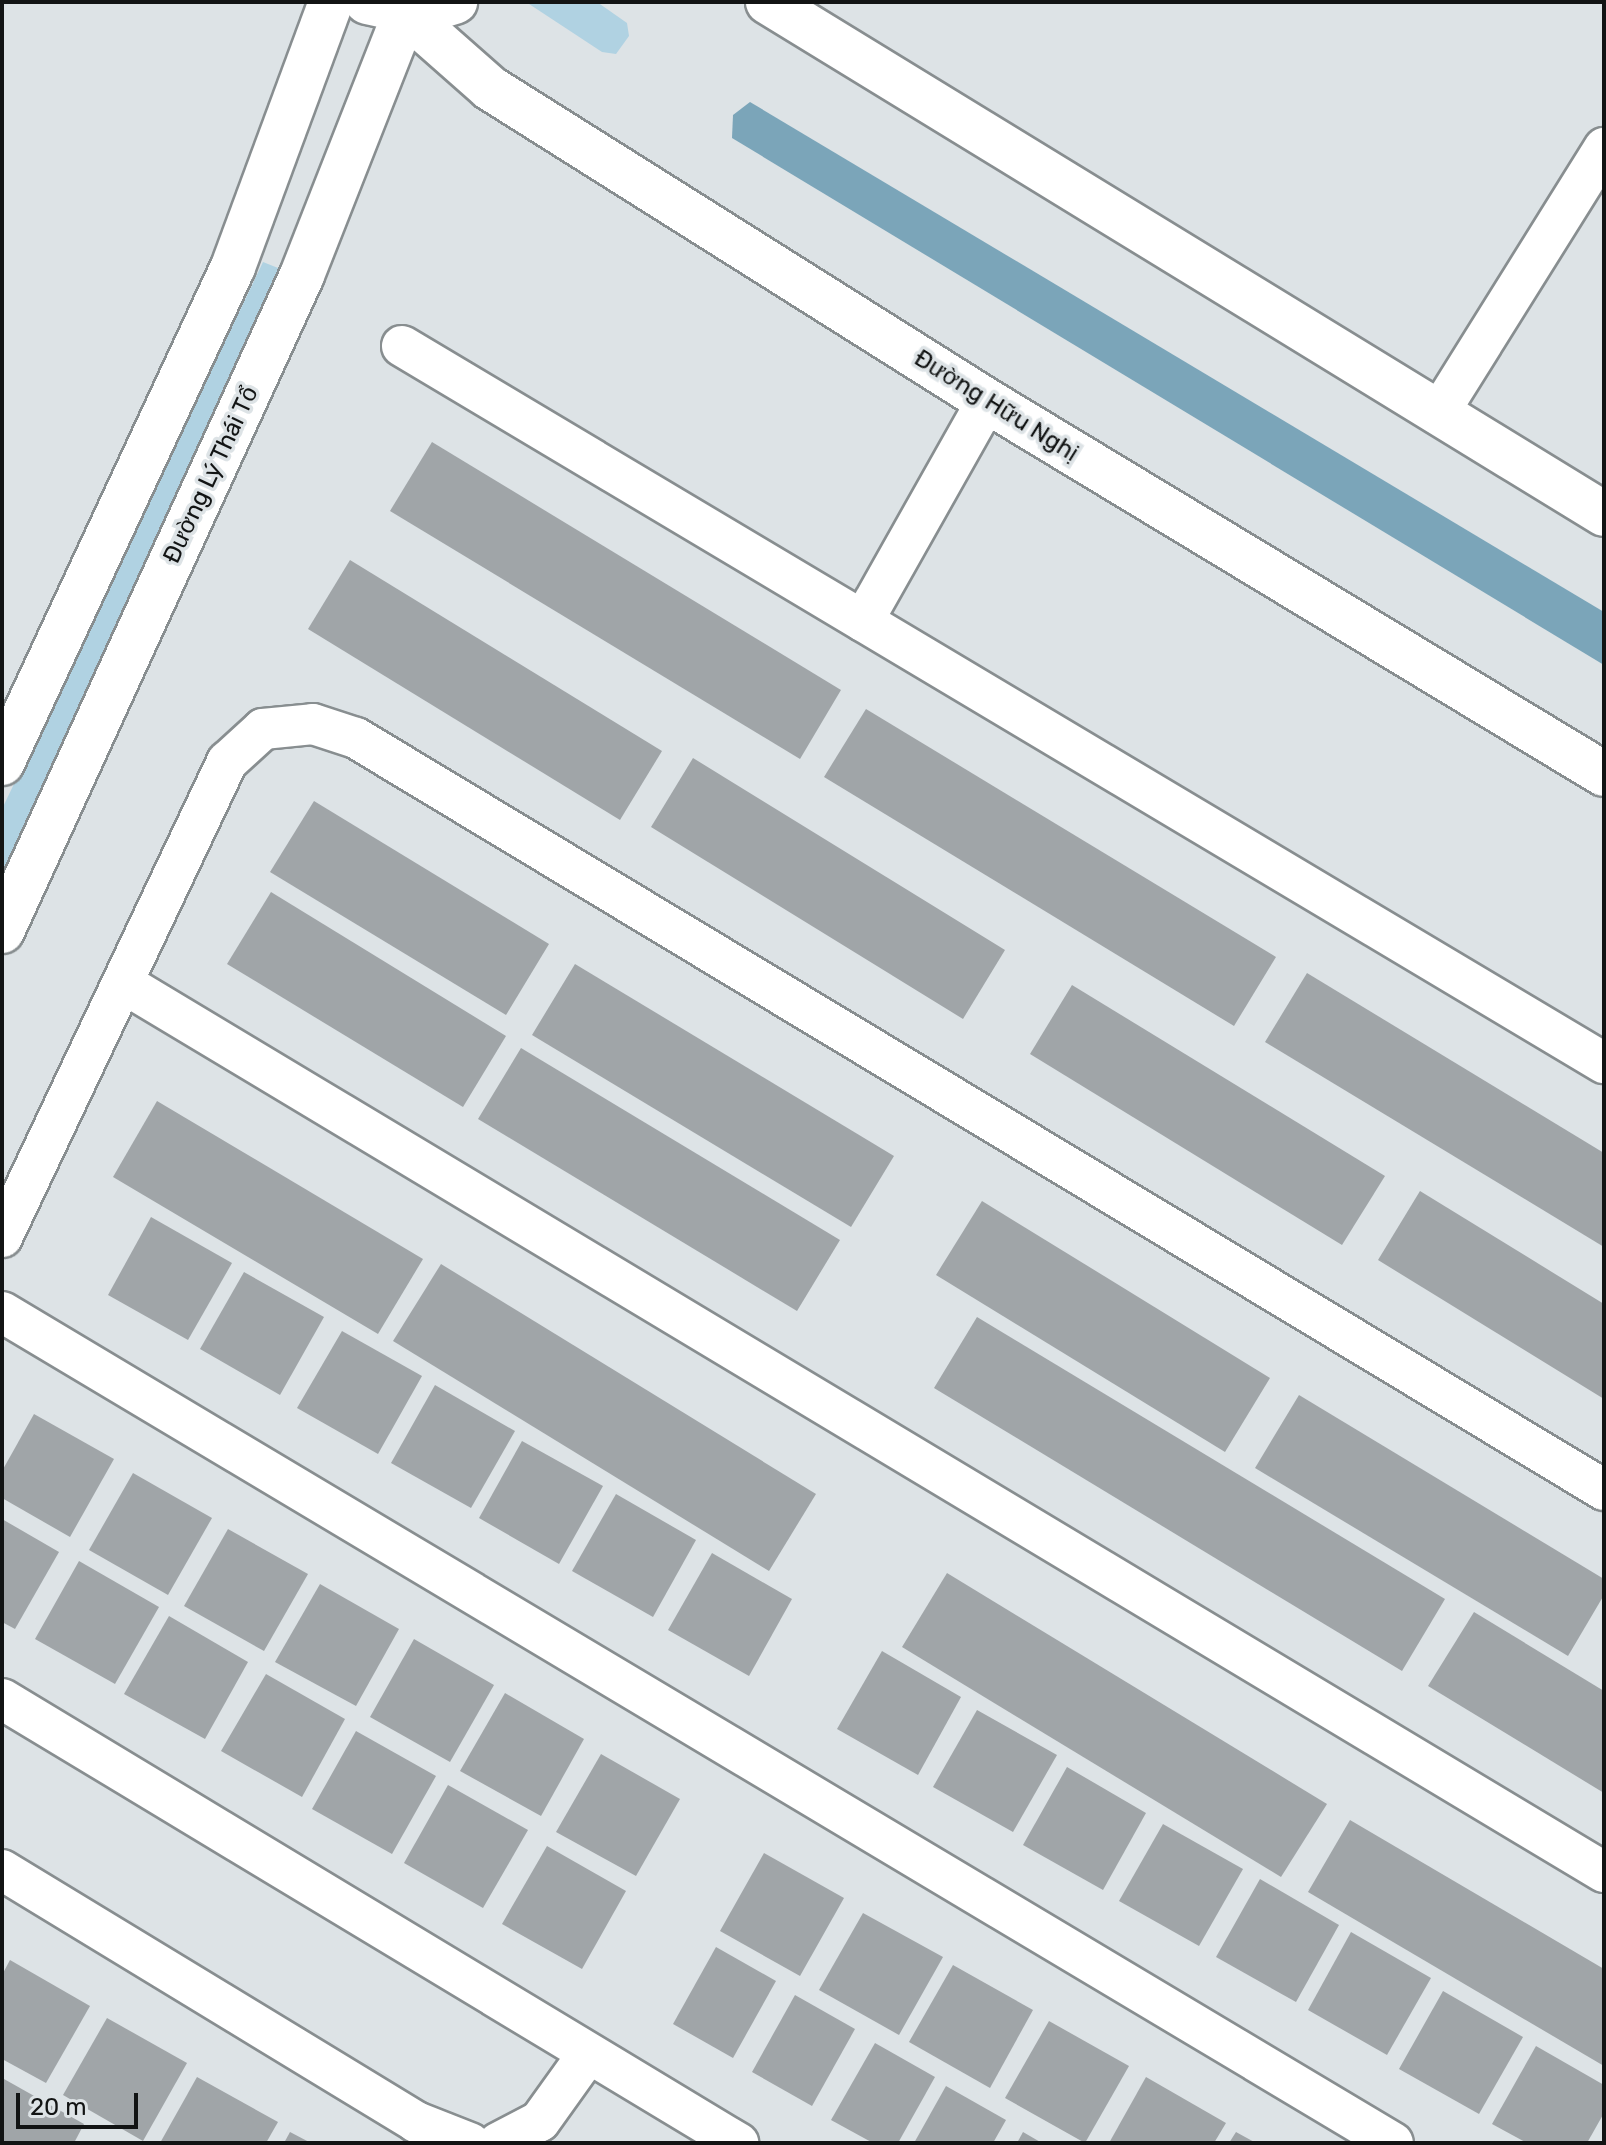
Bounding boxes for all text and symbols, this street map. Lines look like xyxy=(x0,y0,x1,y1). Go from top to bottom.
street label: Đường Hữu Nghị xyxy=(909,344,1083,468)
street label: Đường Lý Thái Tổ xyxy=(157,381,265,569)
scale bar xyxy=(20,2077,142,2127)
text: 20 m xyxy=(30,2093,87,2121)

